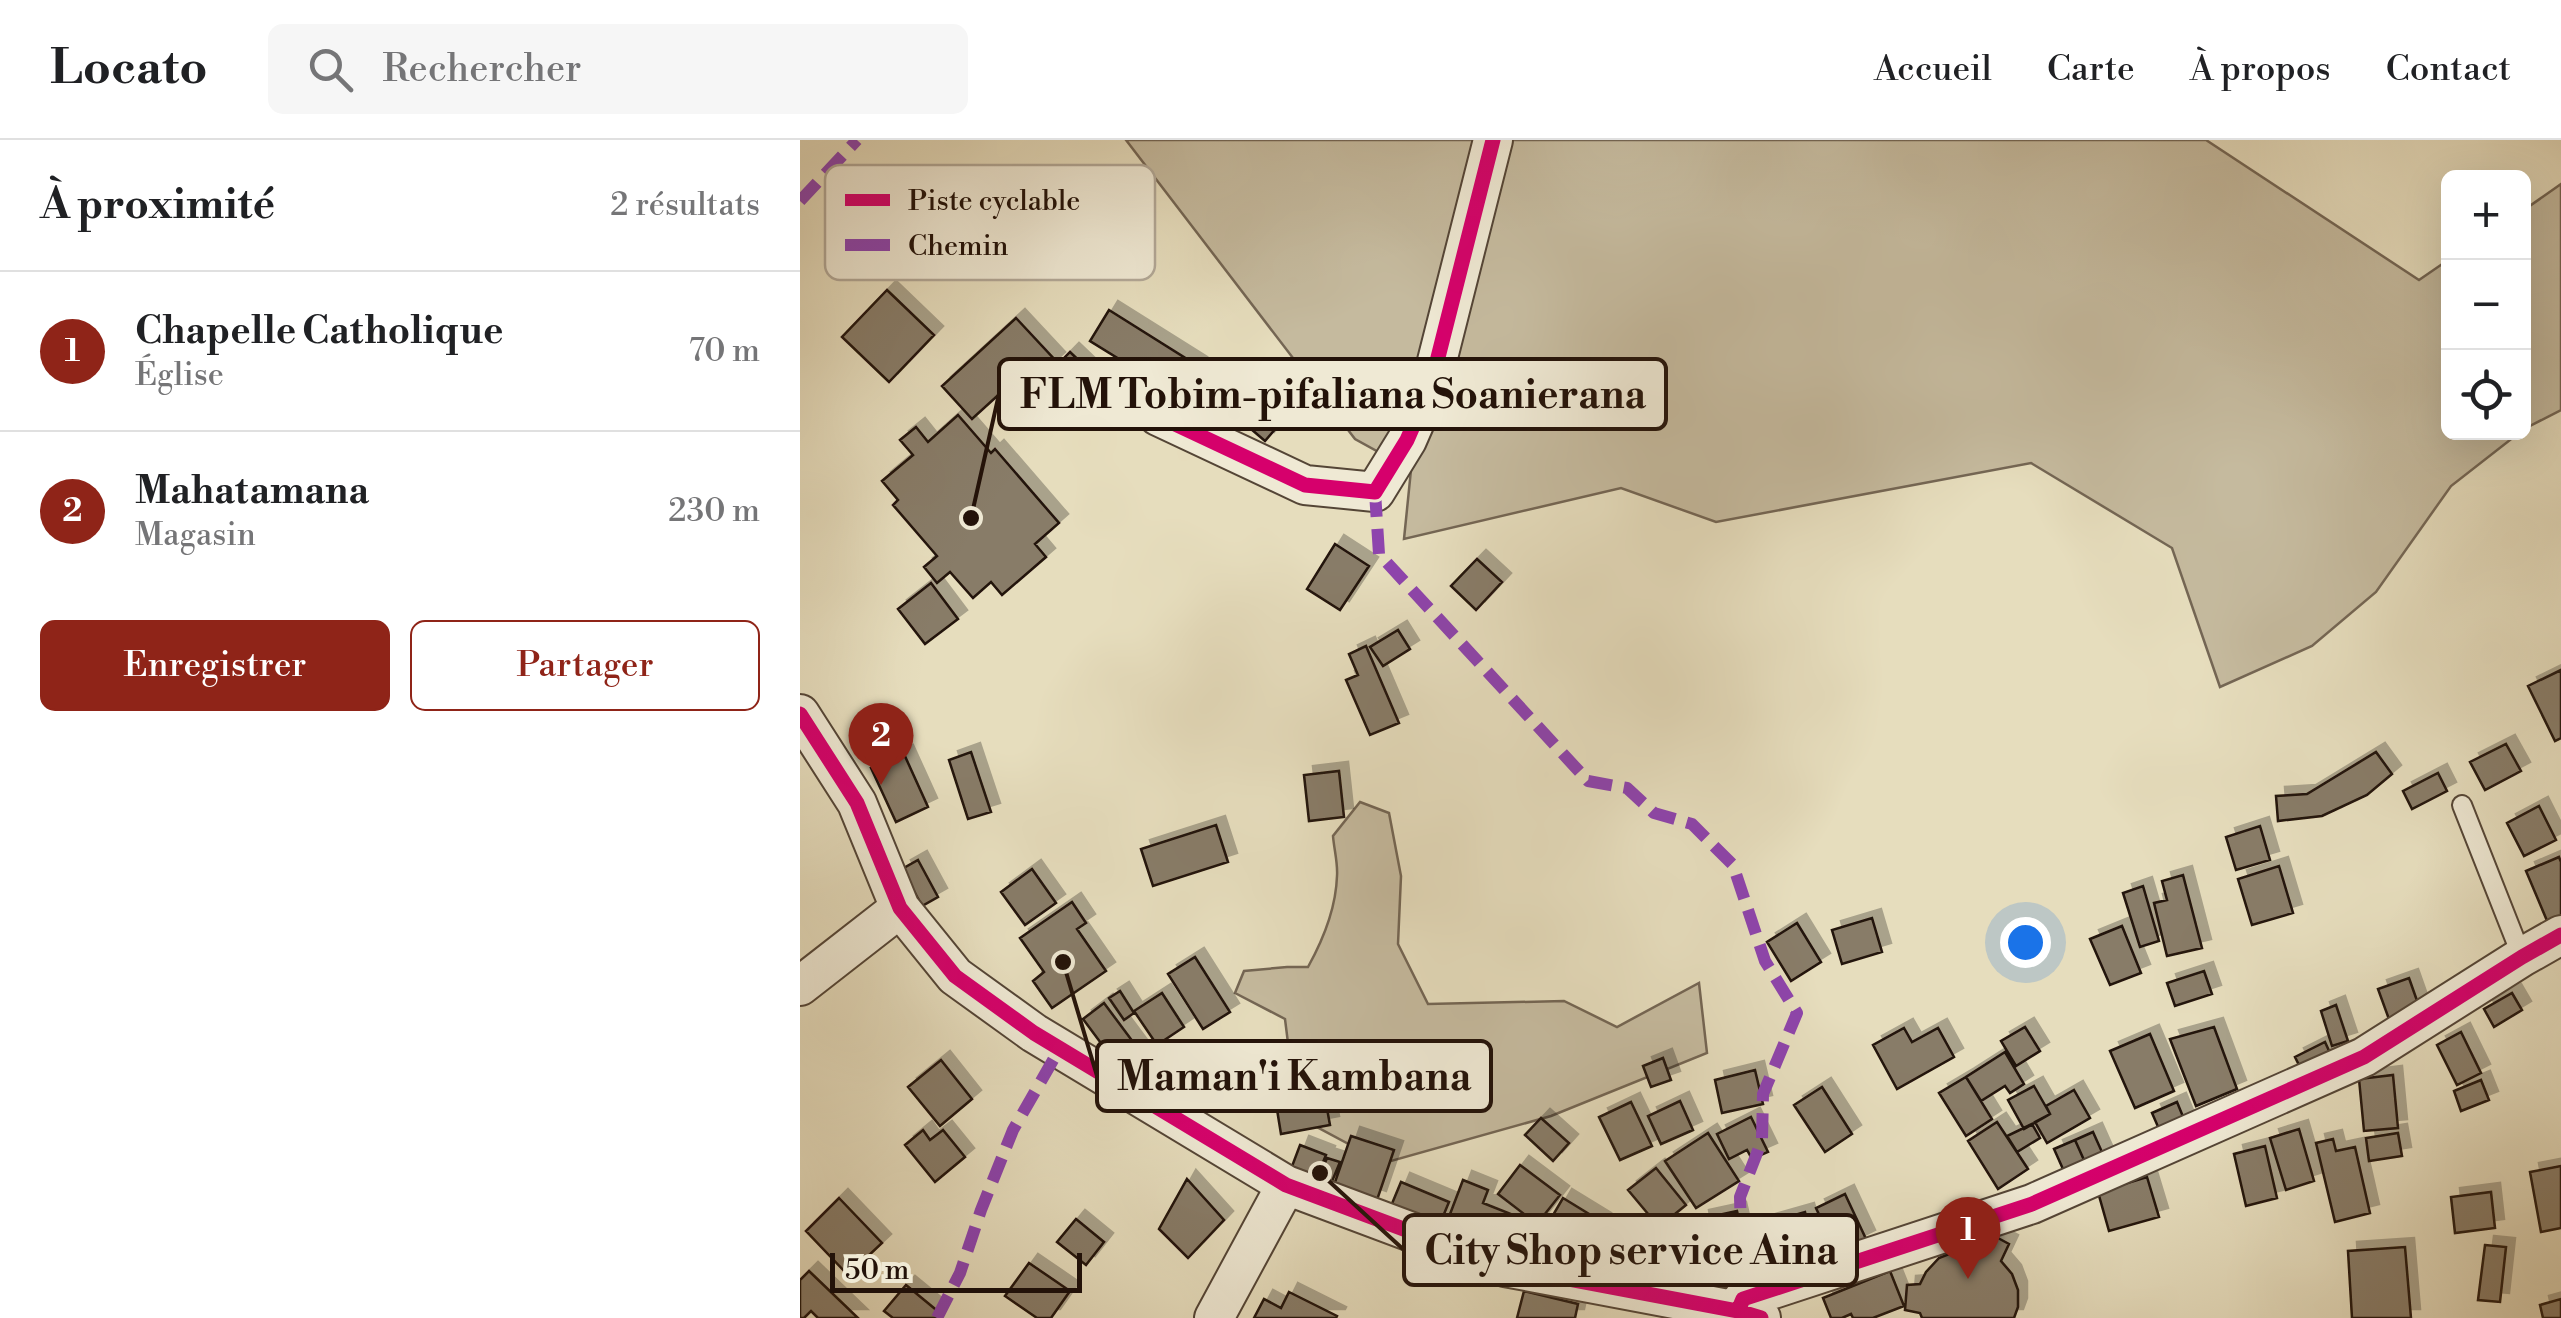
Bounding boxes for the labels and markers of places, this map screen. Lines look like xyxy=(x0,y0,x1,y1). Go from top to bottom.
callout: FLM Tobim-pifaliana Soanierana xyxy=(999,359,1666,429)
pin: 2 xyxy=(848,702,914,785)
callout: Maman'i Kambana xyxy=(1097,1041,1491,1111)
pin: 1 xyxy=(1936,1196,2000,1279)
callout: City Shop service Aina xyxy=(1404,1215,1857,1285)

